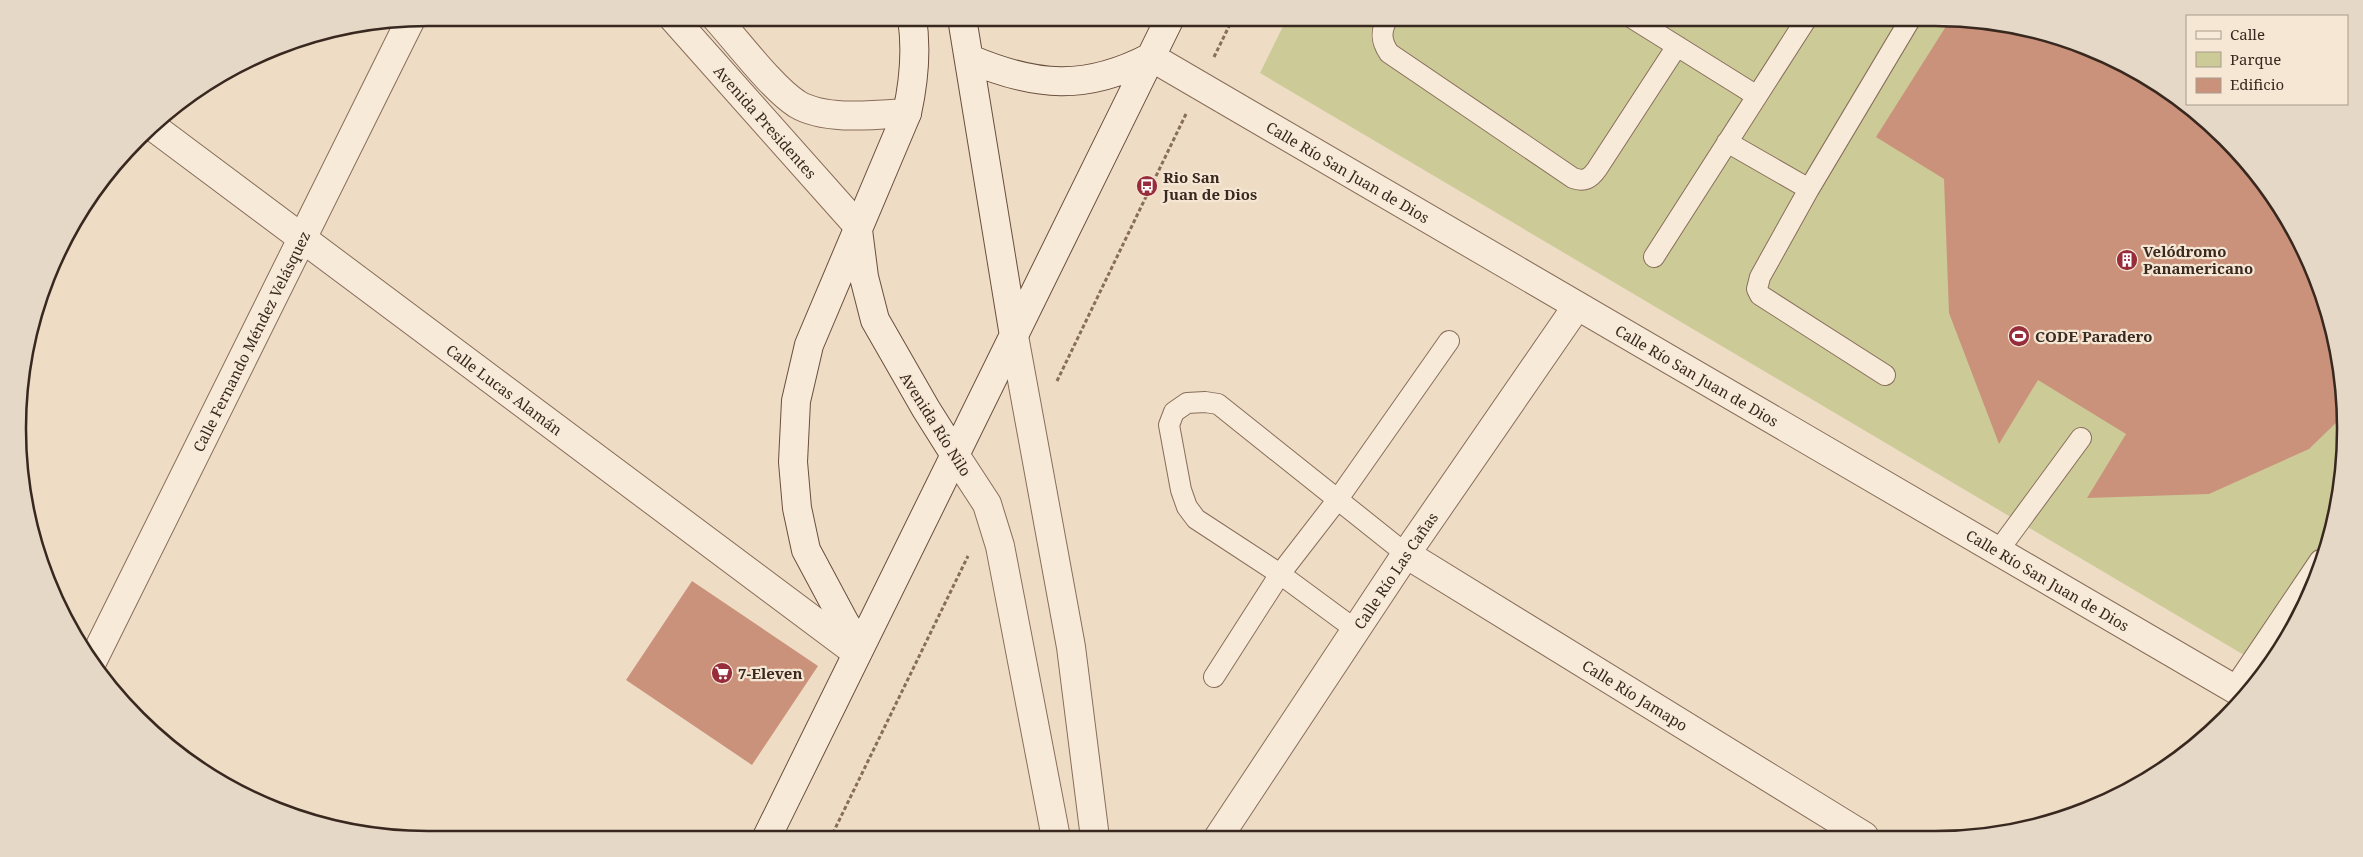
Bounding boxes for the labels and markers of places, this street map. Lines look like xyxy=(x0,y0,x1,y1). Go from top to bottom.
place label: Rio San Juan de Dios xyxy=(1162,167,1257,204)
bus stop icon: Rio San Juan de Dios xyxy=(1135,174,1159,198)
place label: Velódromo Panamericano xyxy=(2143,241,2253,278)
building icon: Velódromo Panamericano xyxy=(2115,248,2139,272)
sports icon: CODE Paradero xyxy=(2007,324,2031,348)
place label: CODE Paradero xyxy=(2035,326,2153,346)
supermarket icon: 7-Eleven xyxy=(710,661,734,685)
place label: 7-Eleven xyxy=(738,663,802,683)

